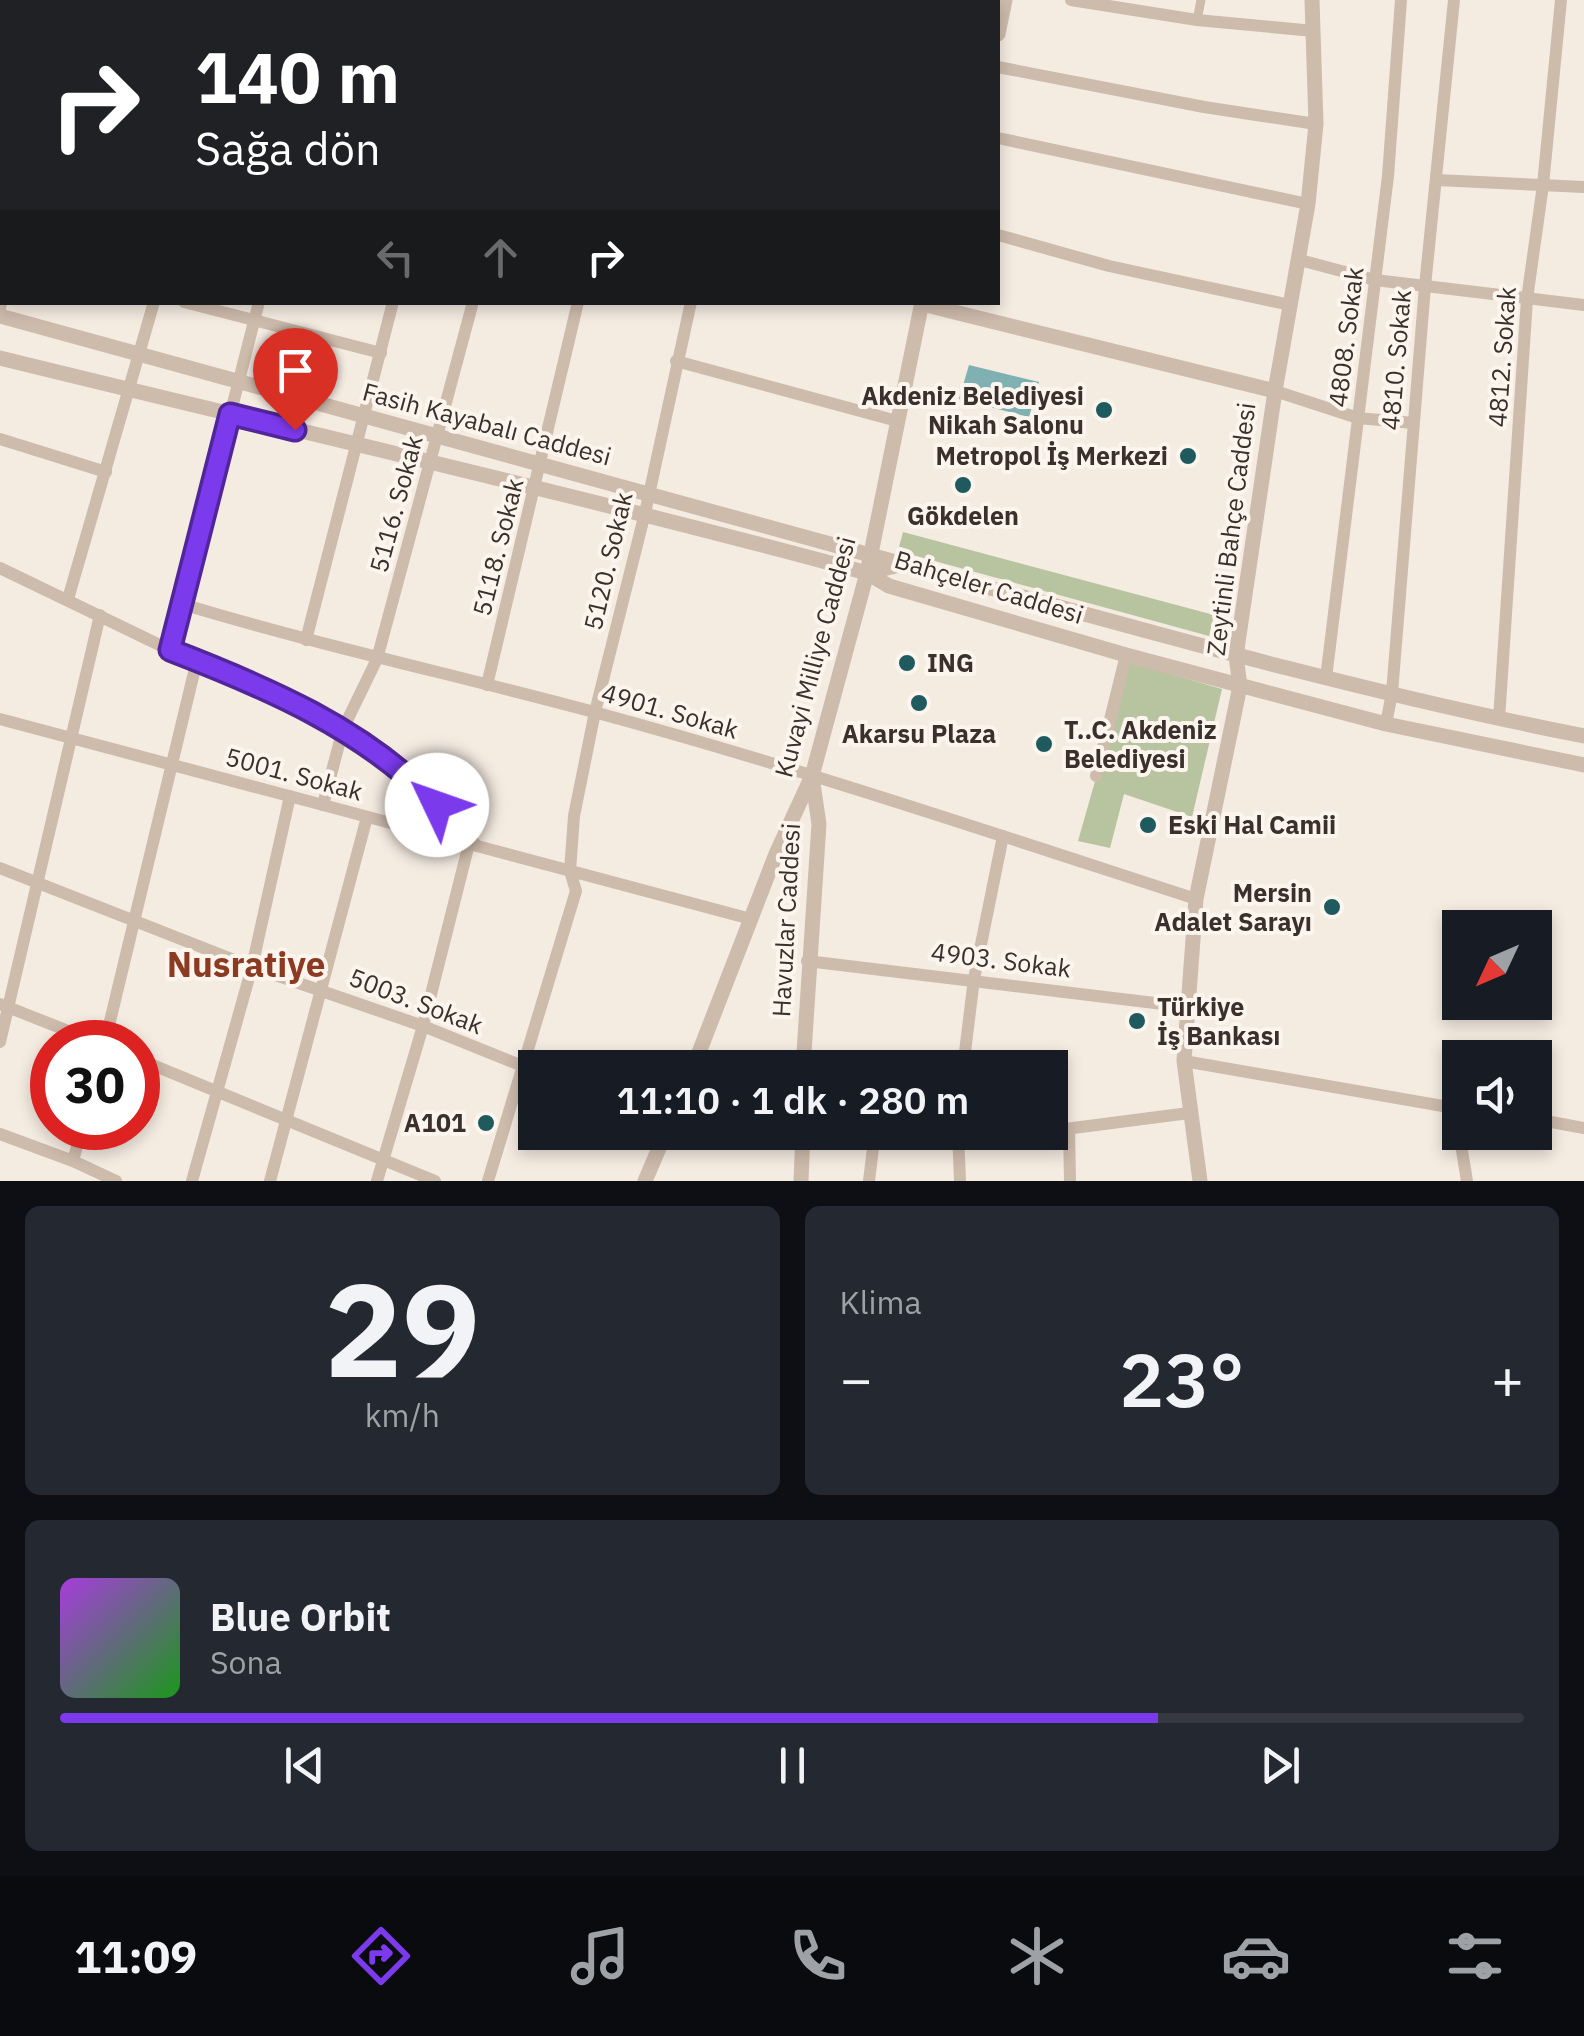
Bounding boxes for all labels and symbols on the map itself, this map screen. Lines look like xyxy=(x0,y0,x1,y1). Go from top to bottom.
street label: 4808. Sokak xyxy=(1321,265,1370,409)
street label: 4812. Sokak xyxy=(1480,286,1523,428)
street label: 4810. Sokak xyxy=(1373,288,1418,432)
pin xyxy=(253,328,338,431)
street label: Fasih Kayabalı Caddesi xyxy=(359,374,615,473)
place label: Akdeniz Belediyesi Nikah Salonu xyxy=(861,379,1084,441)
marker: Akdeniz Belediyesi Nikah Salonu xyxy=(1093,399,1115,421)
street label: Zeytinli Bahçe Caddesi xyxy=(1199,401,1262,657)
street label: 5116. Sokak xyxy=(361,432,430,576)
place label: Metropol İş Merkezi xyxy=(935,439,1168,472)
marker: Metropol İş Merkezi xyxy=(1177,445,1199,467)
marker: Gökdelen xyxy=(952,474,974,496)
street label: 5118. Sokak xyxy=(464,475,531,619)
street label: 5120. Sokak xyxy=(576,489,639,633)
place label: Gökdelen xyxy=(907,499,1019,532)
street label: Kuvayi Milliye Caddesi xyxy=(766,533,863,781)
street label: Bahçeler Caddesi xyxy=(891,542,1088,631)
place label: ING xyxy=(927,646,974,679)
marker: ING xyxy=(896,652,918,674)
street label: 4901. Sokak xyxy=(598,675,742,746)
marker: Akarsu Plaza xyxy=(908,692,930,714)
place label: T..C. Akdeniz Belediyesi xyxy=(1064,713,1217,775)
place label: Akarsu Plaza xyxy=(842,717,996,750)
marker: T..C. Akdeniz Belediyesi xyxy=(1033,733,1055,755)
street label: 5001. Sokak xyxy=(222,739,366,808)
position arrow xyxy=(385,753,489,857)
place label: Eski Hal Camii xyxy=(1168,808,1336,841)
marker: Eski Hal Camii xyxy=(1137,814,1159,836)
street label: Havuzlar Caddesi xyxy=(764,822,807,1018)
place label: Mersin Adalet Sarayı xyxy=(1154,876,1312,938)
marker: Mersin Adalet Sarayı xyxy=(1321,896,1343,918)
north arrow xyxy=(1442,910,1552,1020)
street label: 4903. Sokak xyxy=(929,935,1073,984)
district label: Nusratiye xyxy=(167,941,325,987)
street label: 5003. Sokak xyxy=(345,960,488,1041)
place label: Türkiye İş Bankası xyxy=(1157,990,1280,1052)
marker: Türkiye İş Bankası xyxy=(1126,1010,1148,1032)
speed limit sign: 30 xyxy=(30,1020,160,1150)
place label: A101 xyxy=(404,1106,466,1139)
marker: A101 xyxy=(475,1112,497,1134)

